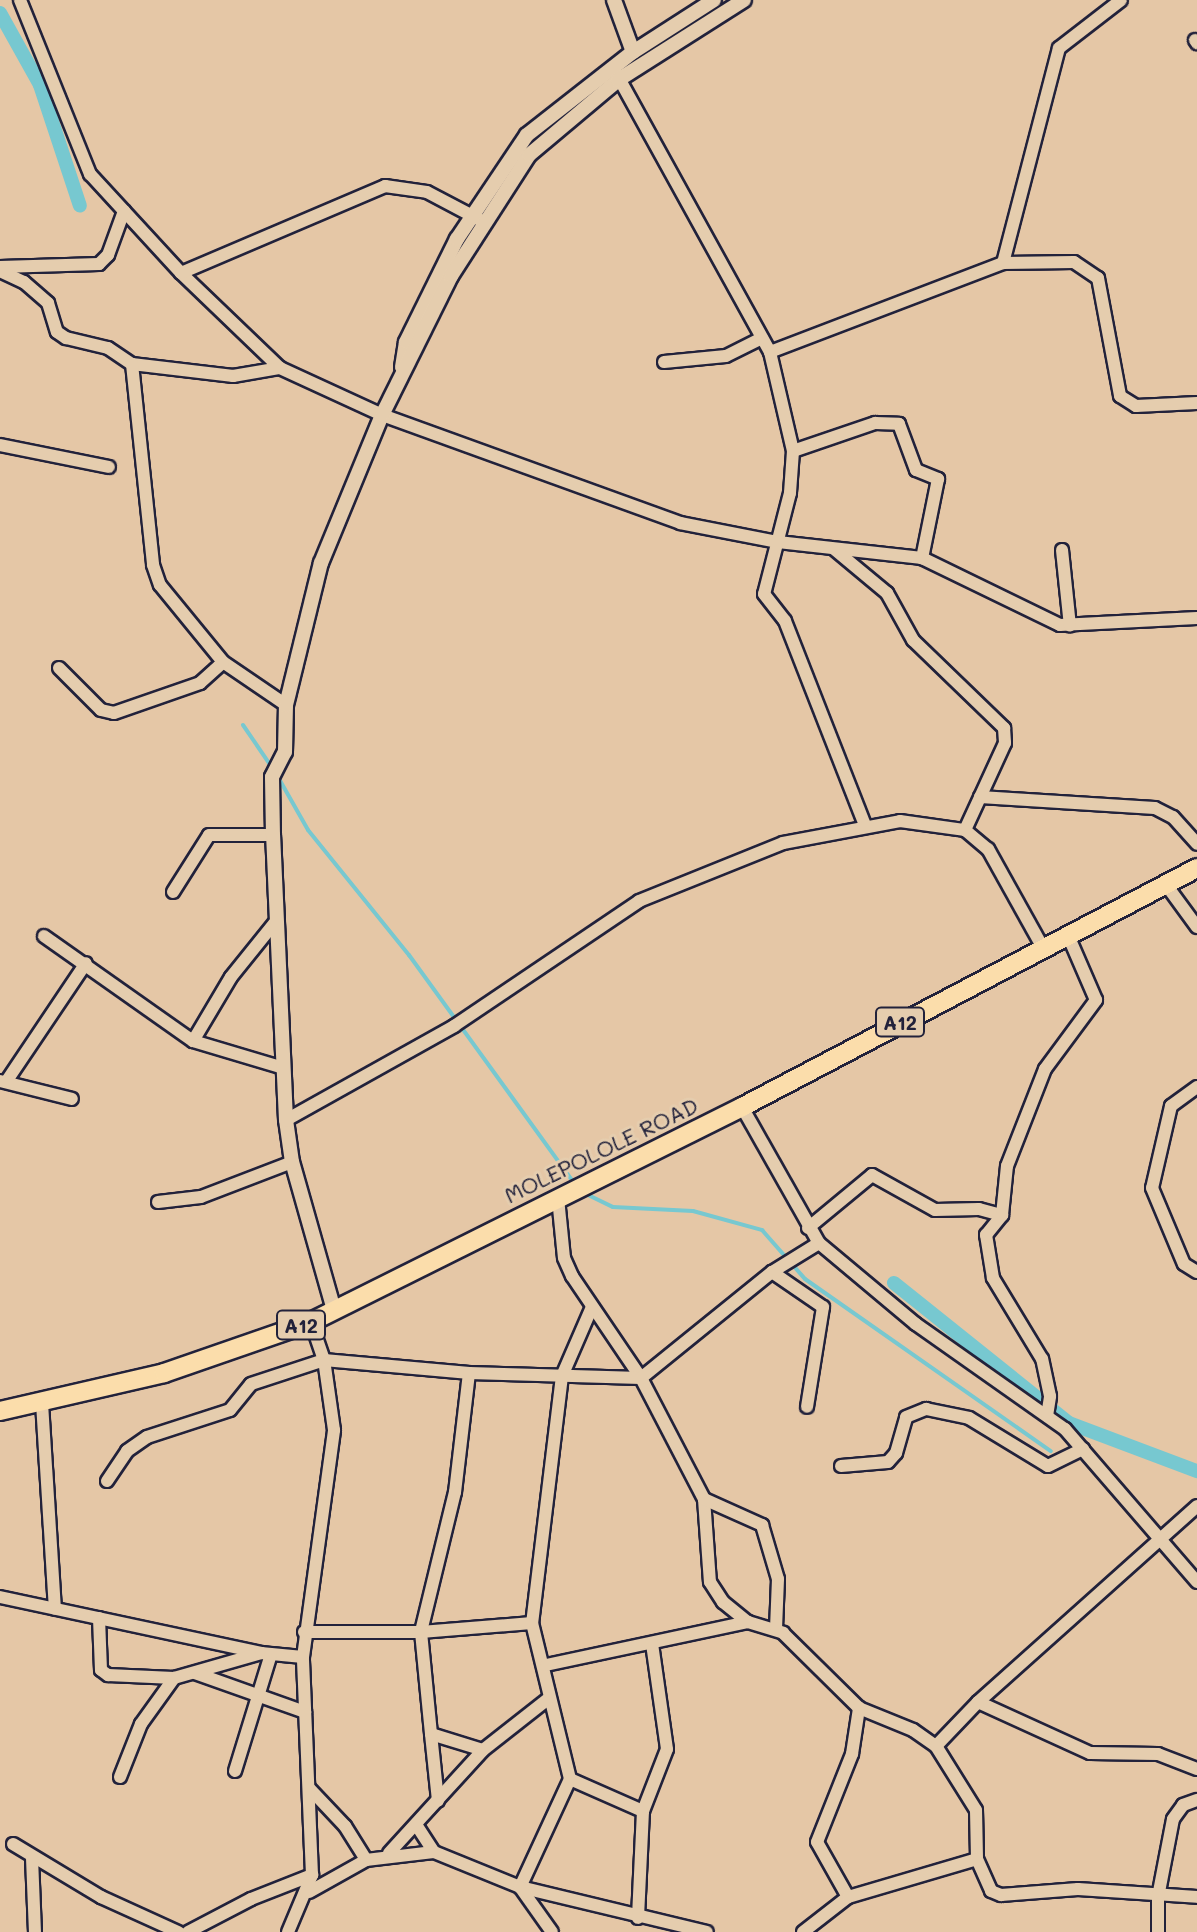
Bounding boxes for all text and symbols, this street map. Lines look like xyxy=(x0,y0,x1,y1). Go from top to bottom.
road number: A12 xyxy=(874,1006,926,1038)
street label: MOLEPOLOLE ROAD xyxy=(500,1092,702,1208)
road number: A12 xyxy=(275,1309,327,1341)

